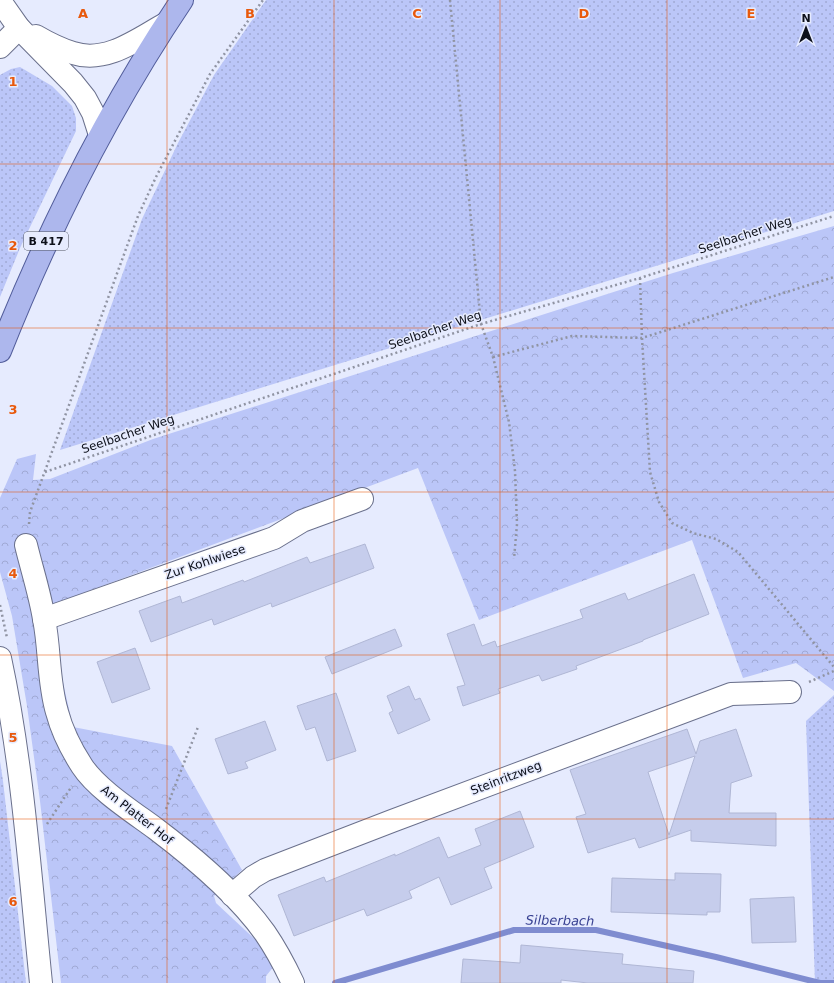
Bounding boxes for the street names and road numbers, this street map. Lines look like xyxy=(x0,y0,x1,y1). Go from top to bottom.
street label: Seelbacher Weg xyxy=(697,213,793,257)
road number: B 417 xyxy=(24,232,68,250)
street label: Seelbacher Weg xyxy=(387,308,483,352)
street label: Seelbacher Weg xyxy=(80,412,176,456)
street label: Zur Kohlwiese xyxy=(163,542,247,582)
street label: Steinritzweg xyxy=(469,758,543,798)
street label: Am Platter Hof xyxy=(98,782,176,848)

